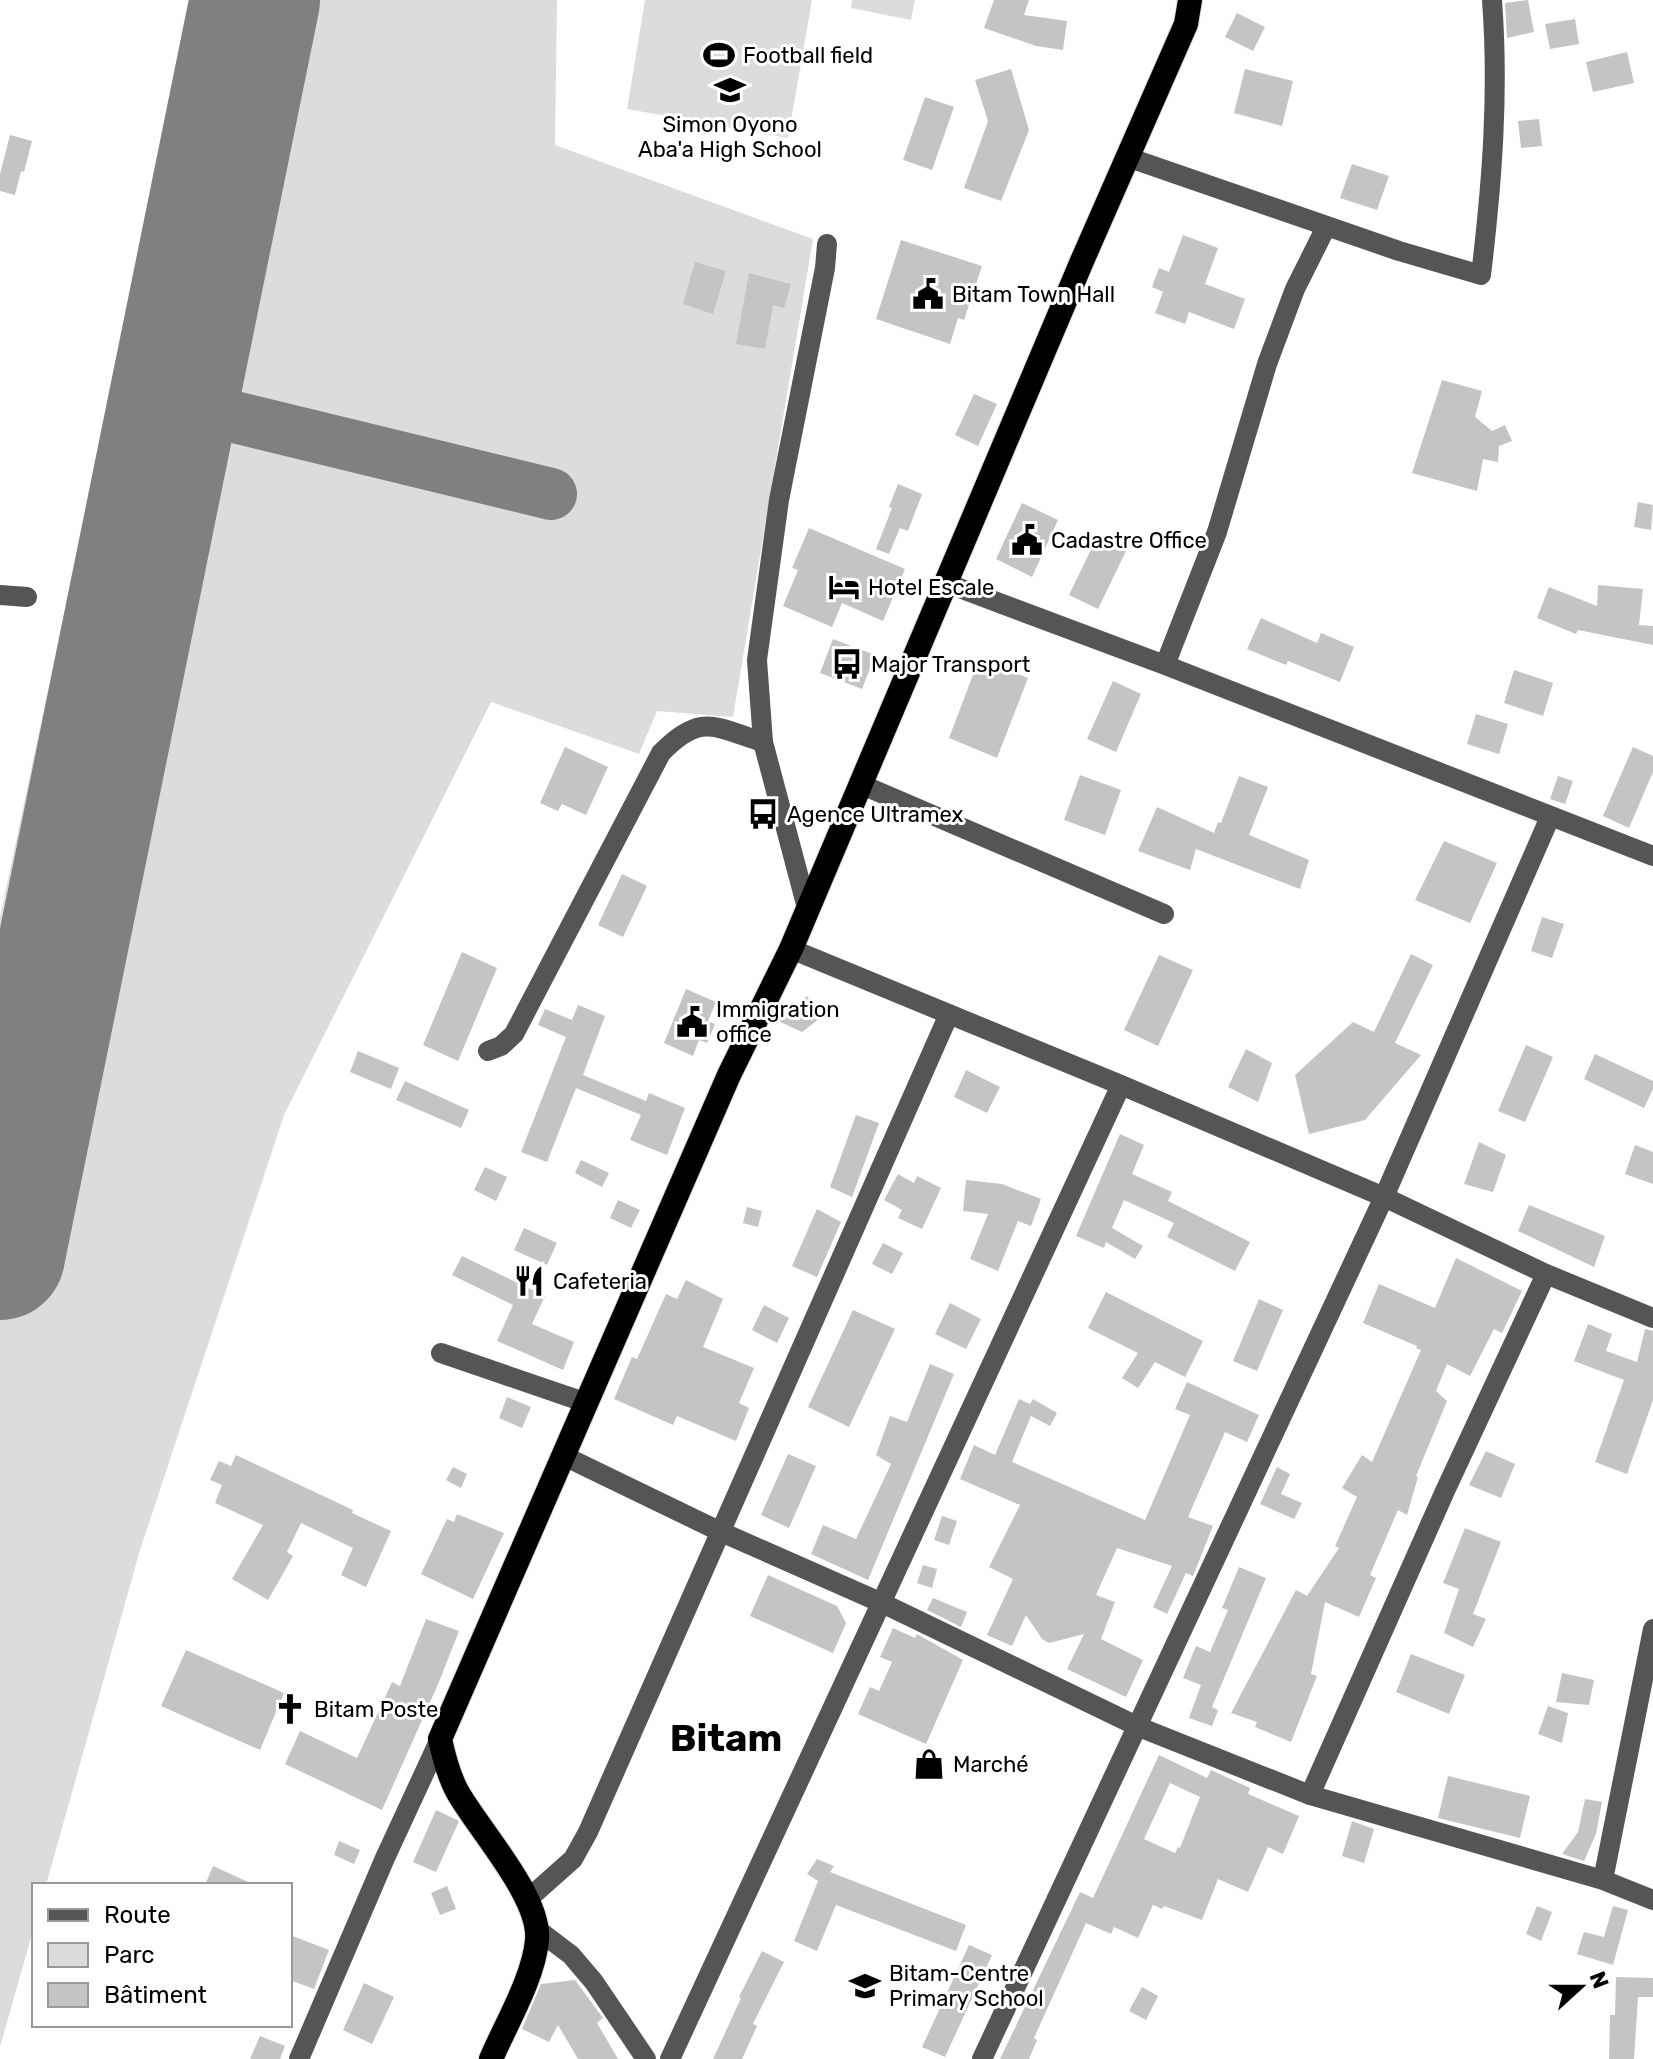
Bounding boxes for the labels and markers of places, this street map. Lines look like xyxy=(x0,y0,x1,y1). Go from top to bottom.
sports icon: Football field xyxy=(702,38,736,72)
place label: Football field xyxy=(743,42,873,69)
school or university icon: Simon Oyono Aba'a High School xyxy=(713,73,747,107)
place label: Simon Oyono Aba'a High School xyxy=(638,111,822,163)
public building icon: Bitam Town Hall xyxy=(911,277,945,311)
place label: Bitam Town Hall xyxy=(952,281,1115,308)
public building icon: Cadastre Office xyxy=(1010,523,1044,557)
place label: Cadastre Office xyxy=(1051,527,1207,554)
hotel icon: Hotel Escale xyxy=(827,570,861,604)
place label: Hotel Escale xyxy=(868,574,994,601)
bus stop icon: Major Transport xyxy=(830,647,864,681)
place label: Major Transport xyxy=(871,651,1031,678)
bus stop icon: Agence Ultramex xyxy=(746,797,780,831)
place label: Agence Ultramex xyxy=(787,801,964,828)
place label: Immigration office xyxy=(716,996,840,1048)
public building icon: Immigration office xyxy=(675,1005,709,1039)
restaurant icon: Cafeteria xyxy=(512,1264,546,1298)
place label: Cafeteria xyxy=(553,1268,647,1295)
church icon: Bitam Poste xyxy=(273,1692,307,1726)
place label: Bitam Poste xyxy=(314,1696,438,1723)
shop icon: Marché xyxy=(912,1747,946,1781)
place label: Marché xyxy=(953,1751,1029,1778)
place label: Bitam-Centre Primary School xyxy=(889,1960,1044,2012)
school or university icon: Bitam-Centre Primary School xyxy=(848,1969,882,2003)

